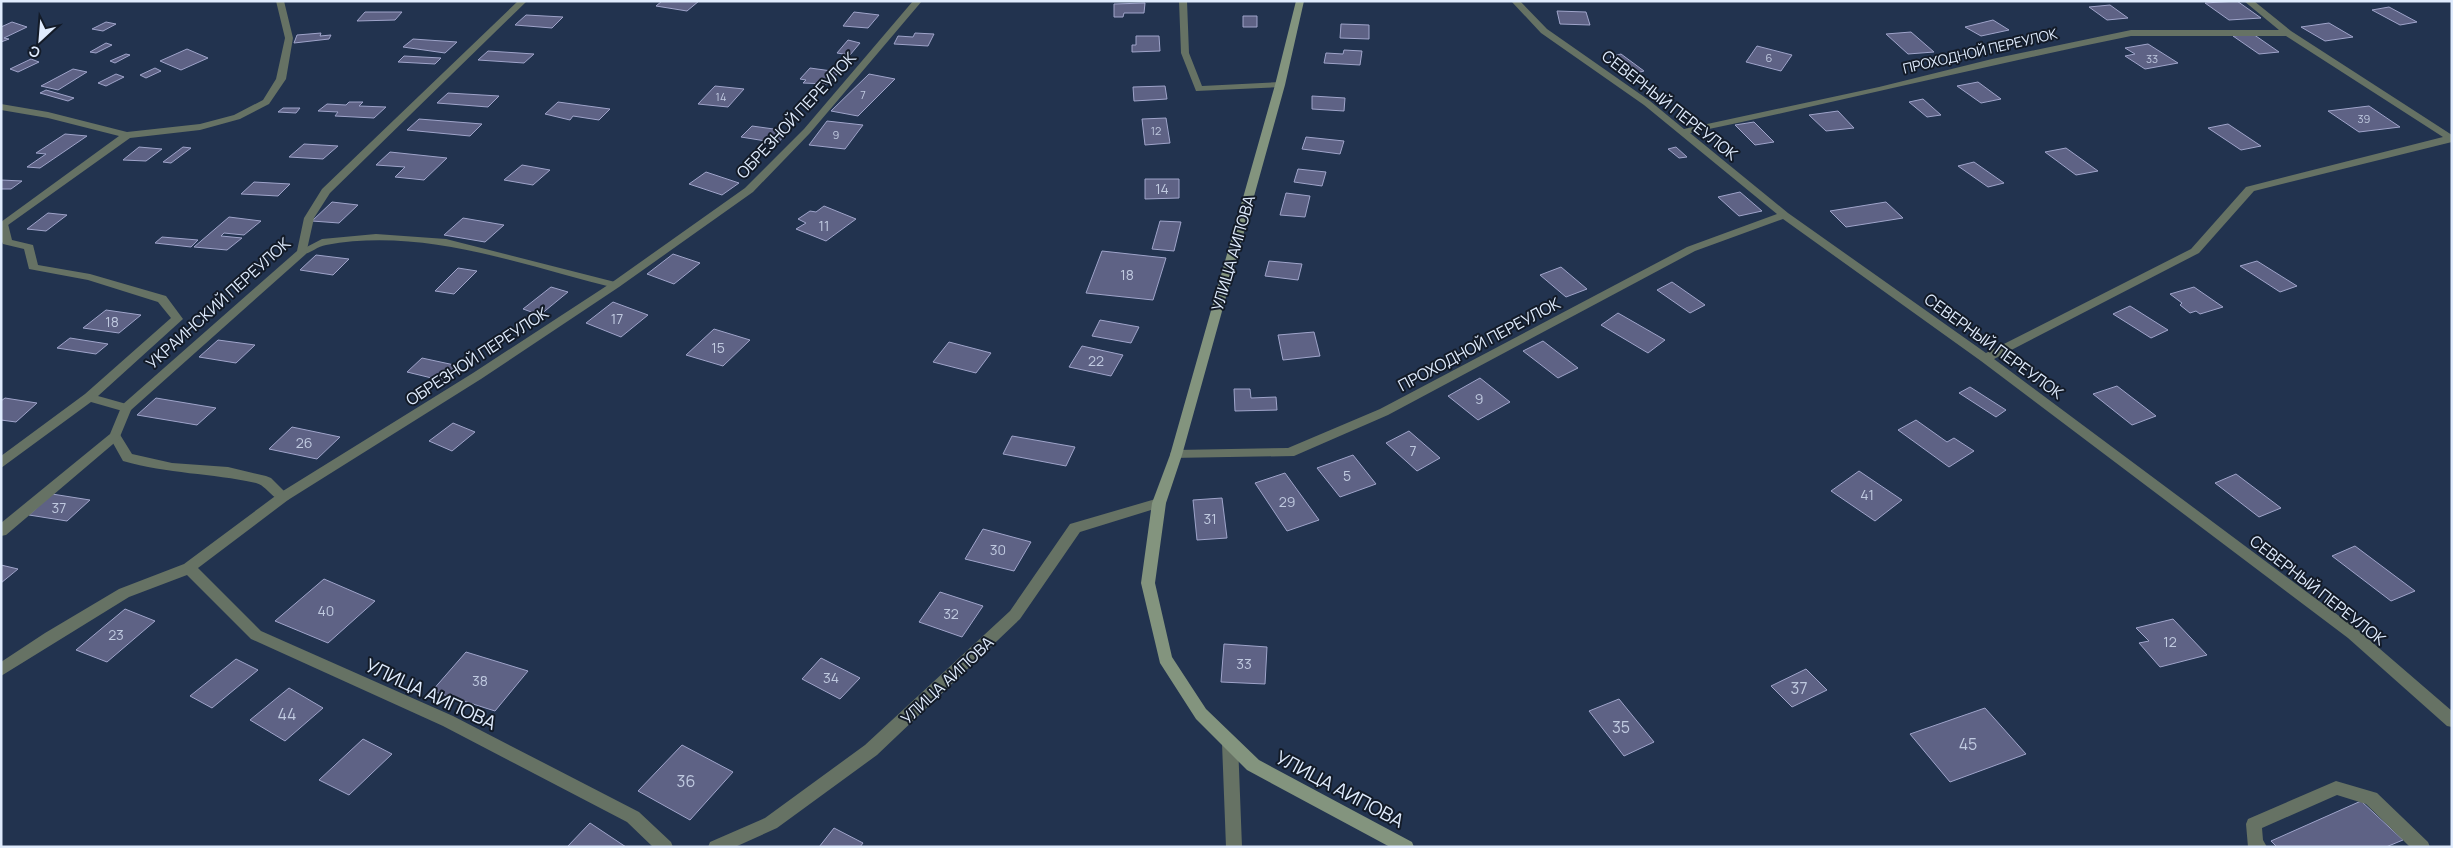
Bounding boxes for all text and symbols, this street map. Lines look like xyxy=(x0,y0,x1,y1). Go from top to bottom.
north arrow xyxy=(15,15,65,65)
street label: ПРОХОДНОЙ ПЕРЕУЛОК xyxy=(1901,23,2060,78)
text: С xyxy=(25,41,43,63)
street label: СЕВЕРНЫЙ ПЕРЕУЛОК xyxy=(1597,45,1743,165)
street label: ОБРЕЗНОЙ ПЕРЕУЛОК xyxy=(731,46,861,183)
house number: 6 xyxy=(1766,50,1773,65)
house number: 33 xyxy=(2146,51,2158,66)
house number: 7 xyxy=(860,87,866,102)
house number: 14 xyxy=(716,89,726,104)
house number: 39 xyxy=(2358,111,2371,126)
house number: 12 xyxy=(1151,123,1161,138)
house number: 9 xyxy=(833,127,840,142)
house number: 14 xyxy=(1155,179,1169,198)
street label: УЛИЦА АИПОВА xyxy=(1206,193,1260,313)
house number: 11 xyxy=(819,216,829,235)
street label: УКРАИНСКИЙ ПЕРЕУЛОК xyxy=(141,232,295,374)
house number: 18 xyxy=(1120,265,1134,284)
street label: СЕВЕРНЫЙ ПЕРЕУЛОК xyxy=(1920,288,2068,404)
street label: ПРОХОДНОЙ ПЕРЕУЛОК xyxy=(1394,292,1564,396)
street label: ОБРЕЗНОЙ ПЕРЕУЛОК xyxy=(401,301,553,410)
house number: 17 xyxy=(611,309,623,328)
house number: 18 xyxy=(105,312,119,331)
house number: 15 xyxy=(711,338,725,357)
house number: 22 xyxy=(1088,351,1104,370)
house number: 9 xyxy=(1475,389,1483,408)
house number: 26 xyxy=(296,433,312,452)
house number: 7 xyxy=(1409,441,1417,460)
house number: 5 xyxy=(1343,466,1351,485)
house number: 41 xyxy=(1860,485,1874,504)
house number: 29 xyxy=(1279,492,1295,511)
house number: 37 xyxy=(52,498,66,517)
house number: 31 xyxy=(1203,509,1217,528)
street label: СЕВЕРНЫЙ ПЕРЕУЛОК xyxy=(2245,530,2391,650)
house number: 30 xyxy=(990,540,1006,559)
house number: 40 xyxy=(318,601,334,620)
house number: 32 xyxy=(943,604,959,623)
house number: 23 xyxy=(108,625,124,644)
street label: УЛИЦА АИПОВА xyxy=(896,631,998,729)
house number: 12 xyxy=(2163,632,2177,651)
street label: УЛИЦА АИПОВА xyxy=(361,652,501,736)
house number: 33 xyxy=(1236,654,1252,673)
house number: 34 xyxy=(823,668,839,687)
house number: 38 xyxy=(472,671,488,690)
house number: 37 xyxy=(1791,677,1807,699)
house number: 44 xyxy=(277,703,297,725)
house number: 35 xyxy=(1612,716,1630,738)
house number: 45 xyxy=(1959,733,1977,755)
street label: УЛИЦА АИПОВА xyxy=(1271,744,1409,834)
house number: 36 xyxy=(677,770,695,792)

